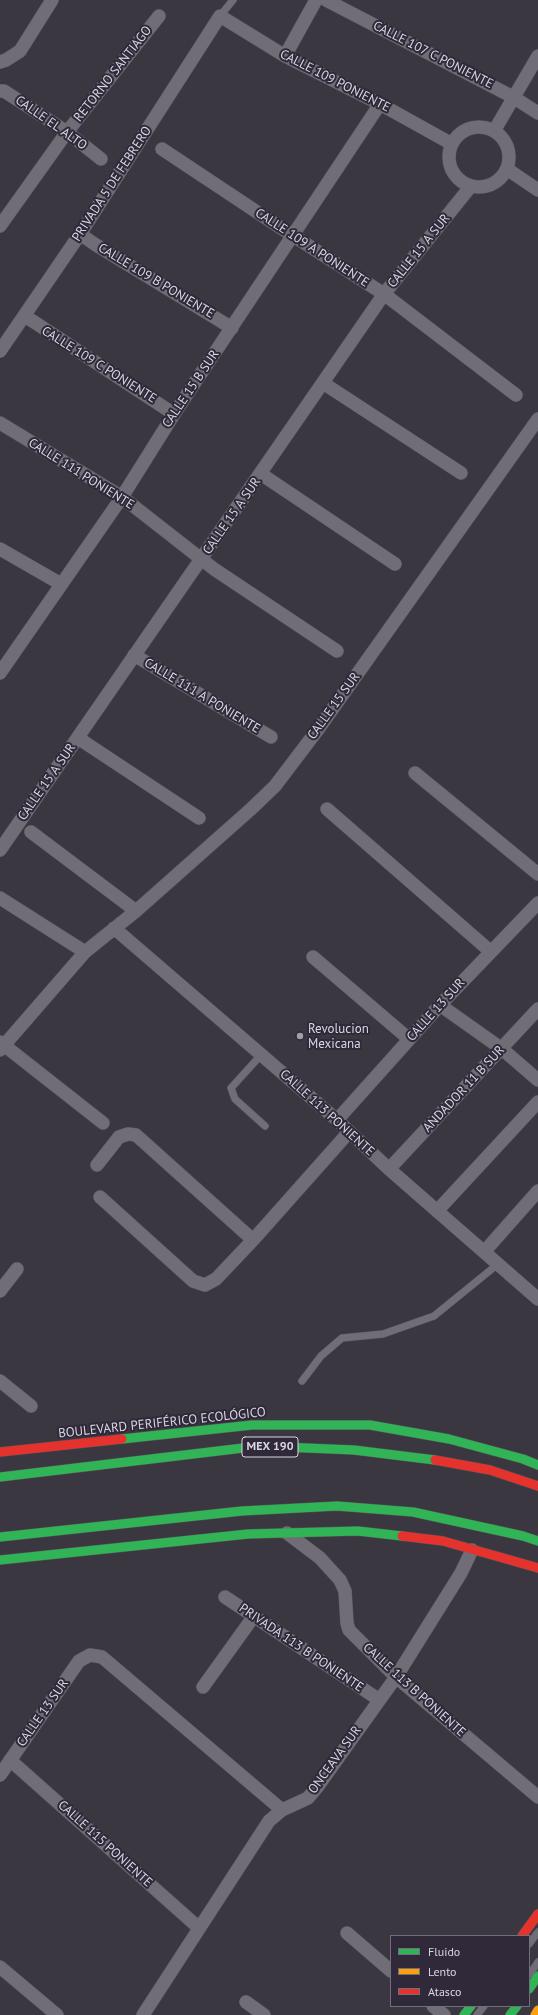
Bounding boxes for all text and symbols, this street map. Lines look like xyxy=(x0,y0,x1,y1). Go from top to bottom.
street label: CALLE 107 C PONIENTE xyxy=(370,18,496,92)
street label: RETORNO SANTIAGO xyxy=(71,23,155,125)
street label: CALLE 109 PONIENTE xyxy=(277,46,393,116)
street label: CALLE EL ALTO xyxy=(12,93,90,153)
street label: PRIVADA 5 DE FEBRERO xyxy=(69,124,155,244)
street label: CALLE 109 A PONIENTE xyxy=(252,205,372,291)
street label: CALLE 15 A SUR xyxy=(385,211,453,291)
street label: CALLE 109 B PONIENTE xyxy=(95,240,217,322)
street label: CALLE 109 C PONIENTE xyxy=(39,323,159,407)
street label: CALLE 15 B SUR xyxy=(159,347,223,431)
street label: CALLE 111 PONIENTE xyxy=(25,435,137,513)
street label: CALLE 15 A SUR xyxy=(200,475,264,557)
street label: CALLE 111 A PONIENTE xyxy=(141,655,263,737)
street label: CALLE 15 SUR xyxy=(304,669,364,743)
street label: CALLE 15 A SUR xyxy=(15,741,79,823)
street label: CALLE 13 SUR xyxy=(404,975,468,1045)
place label: Revolucion Mexicana xyxy=(308,1021,369,1052)
marker: Revolucion Mexicana xyxy=(295,1031,305,1041)
street label: ANDADOR 11 B SUR xyxy=(420,1043,508,1135)
street label: CALLE 113 PONIENTE xyxy=(277,1067,377,1159)
street label: BOULEVARD PERIFÉRICO ECOLÓGICO xyxy=(57,1404,267,1442)
road number: MEX 190 xyxy=(242,1437,298,1457)
street label: PRIVADA 113 B PONIENTE xyxy=(236,1601,366,1695)
street label: CALLE 113 B PONIENTE xyxy=(359,1640,469,1740)
street label: CALLE 13 SUR xyxy=(14,1676,72,1750)
street label: ONCEAVA SUR xyxy=(305,1723,365,1797)
street label: CALLE 115 PONIENTE xyxy=(55,1798,155,1890)
legend xyxy=(390,1935,530,2007)
text: Fluido xyxy=(428,1944,460,1959)
text: Lento xyxy=(428,1964,457,1979)
text: Atasco xyxy=(428,1984,461,1999)

